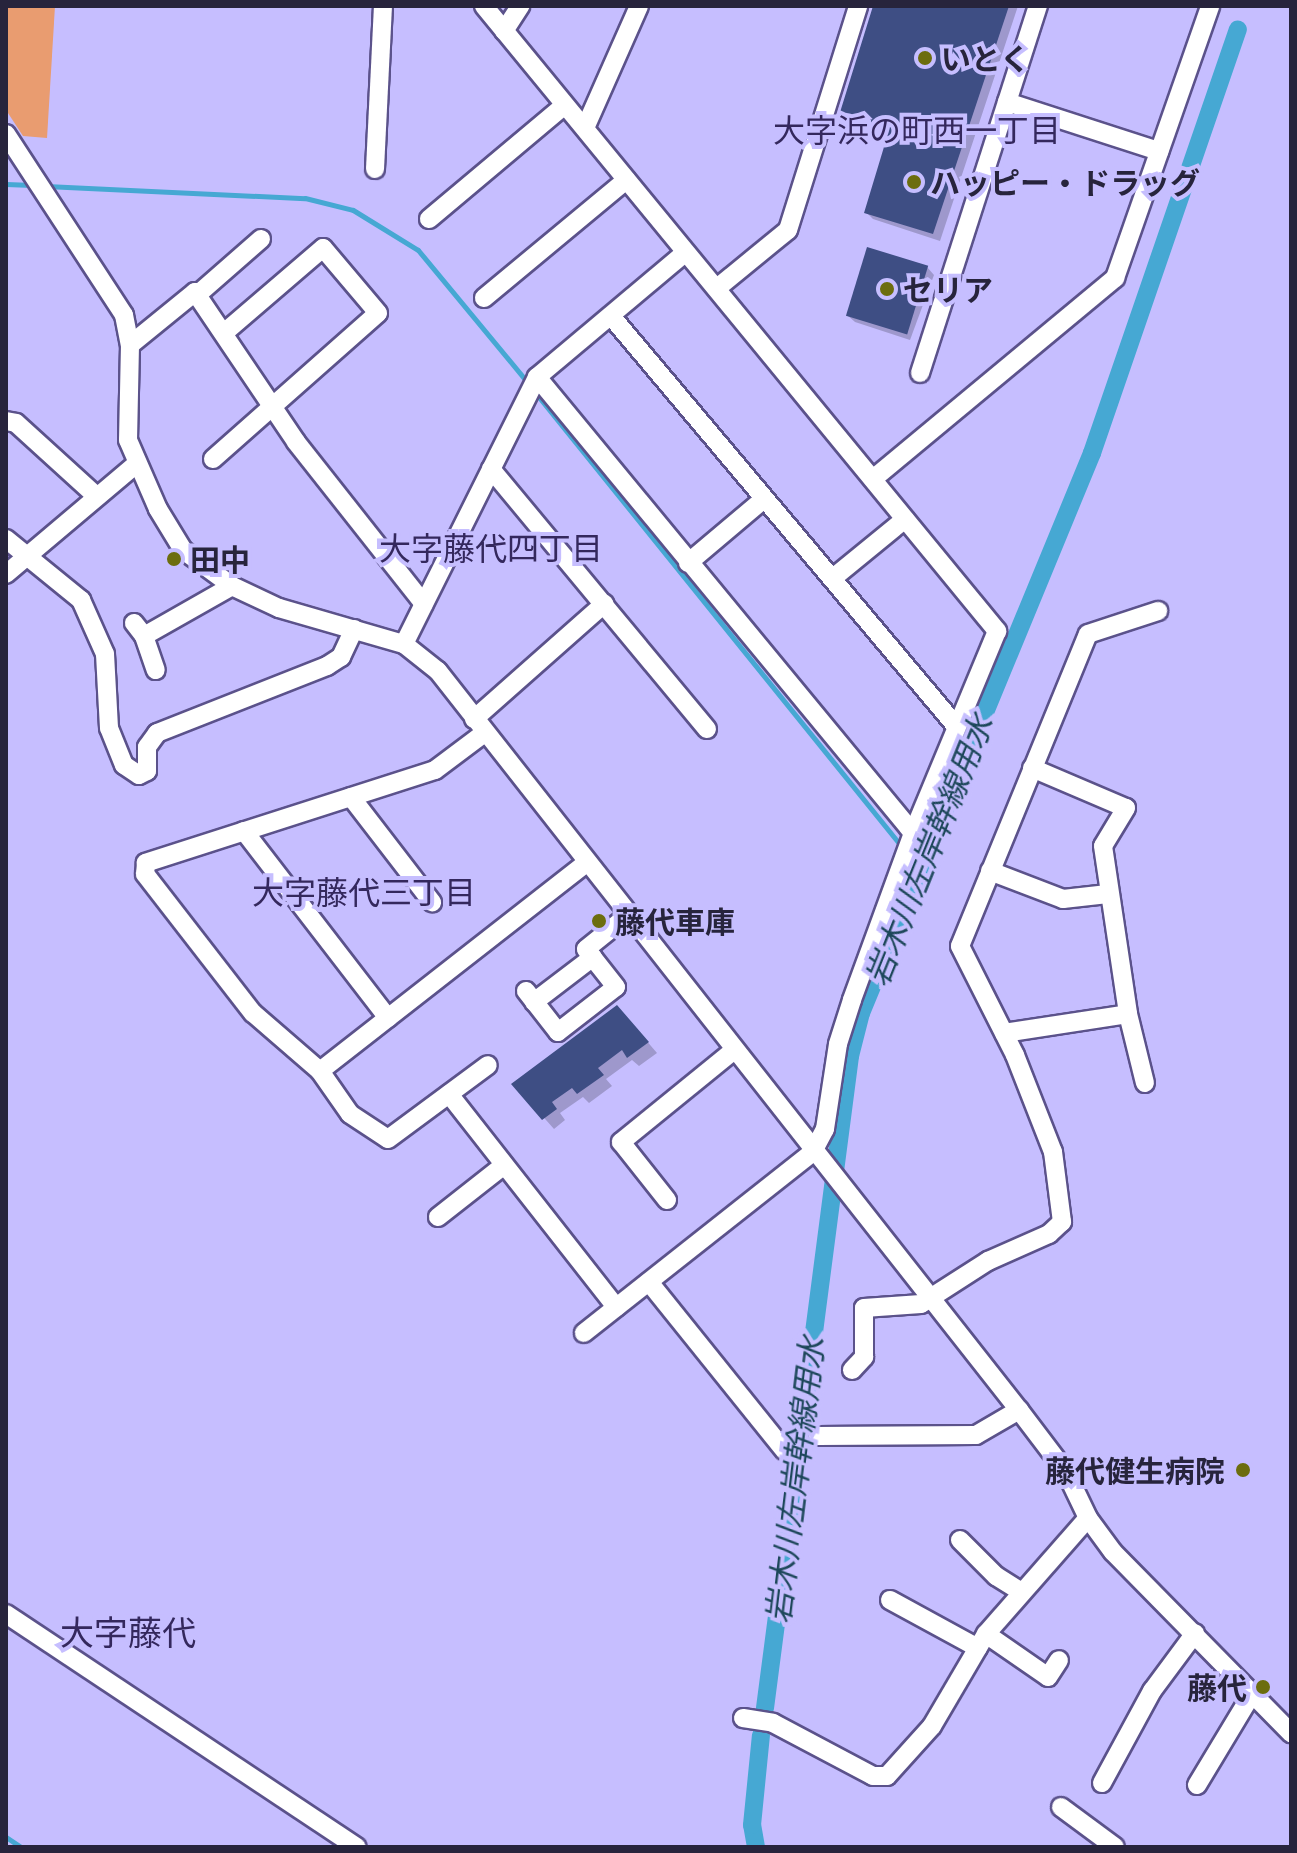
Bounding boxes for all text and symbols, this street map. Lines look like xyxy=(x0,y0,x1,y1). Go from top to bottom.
place label: いとく xyxy=(941,40,1031,76)
marker: いとく xyxy=(916,49,934,67)
district label: 大字浜の町西一丁目 xyxy=(773,110,1061,148)
place label: ハッピー・ドラッグ xyxy=(930,164,1200,200)
marker: ハッピー・ドラッグ xyxy=(905,173,923,191)
place label: セリア xyxy=(903,271,993,307)
marker: セリア xyxy=(878,280,896,298)
district label: 大字藤代四丁目 xyxy=(379,528,603,566)
place label: 田中 xyxy=(190,541,250,577)
marker: 田中 xyxy=(165,550,183,568)
water label: 岩木川左岸幹線用水 xyxy=(856,709,1000,991)
district label: 大字藤代三丁目 xyxy=(252,872,476,910)
place label: 藤代車庫 xyxy=(615,903,735,939)
marker: 藤代車庫 xyxy=(590,912,608,930)
water label: 岩木川左岸幹線用水 xyxy=(757,1335,831,1625)
place label: 藤代健生病院 xyxy=(1045,1452,1225,1488)
marker: 藤代健生病院 xyxy=(1232,1459,1254,1481)
district label: 大字藤代 xyxy=(60,1612,196,1652)
place label: 藤代 xyxy=(1187,1669,1247,1705)
marker: 藤代 xyxy=(1254,1678,1272,1696)

